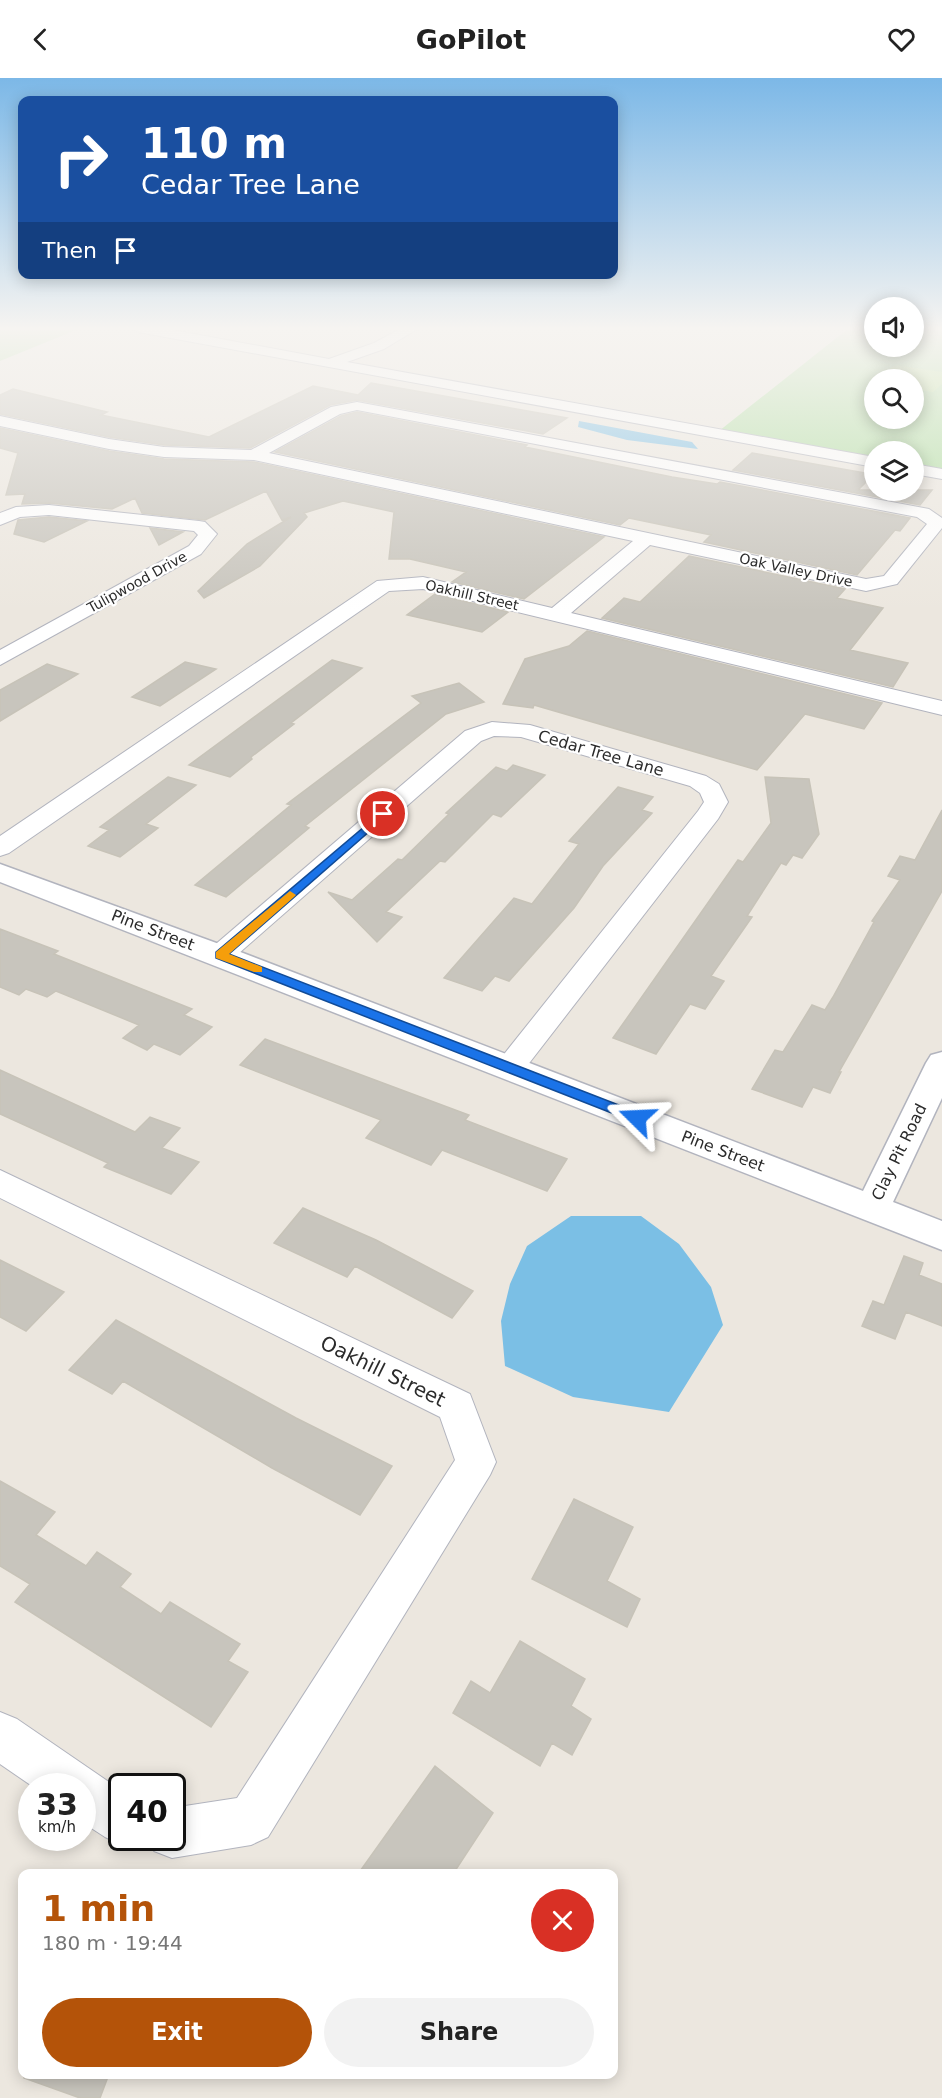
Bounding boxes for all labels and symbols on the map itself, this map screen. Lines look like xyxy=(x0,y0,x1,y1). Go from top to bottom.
street label: Tulipwood Drive xyxy=(84,548,190,616)
street label: Oak Valley Drive xyxy=(738,550,854,590)
street label: Oakhill Street xyxy=(424,576,521,614)
street label: Cedar Tree Lane xyxy=(536,726,666,780)
pin xyxy=(357,788,408,839)
street label: Pine Street xyxy=(109,905,197,955)
position arrow xyxy=(605,1086,669,1150)
street label: Clay Pit Road xyxy=(867,1101,931,1203)
street label: Pine Street xyxy=(679,1126,767,1176)
street label: Oakhill Street xyxy=(317,1330,450,1412)
speed limit sign: 40 xyxy=(108,1773,186,1851)

